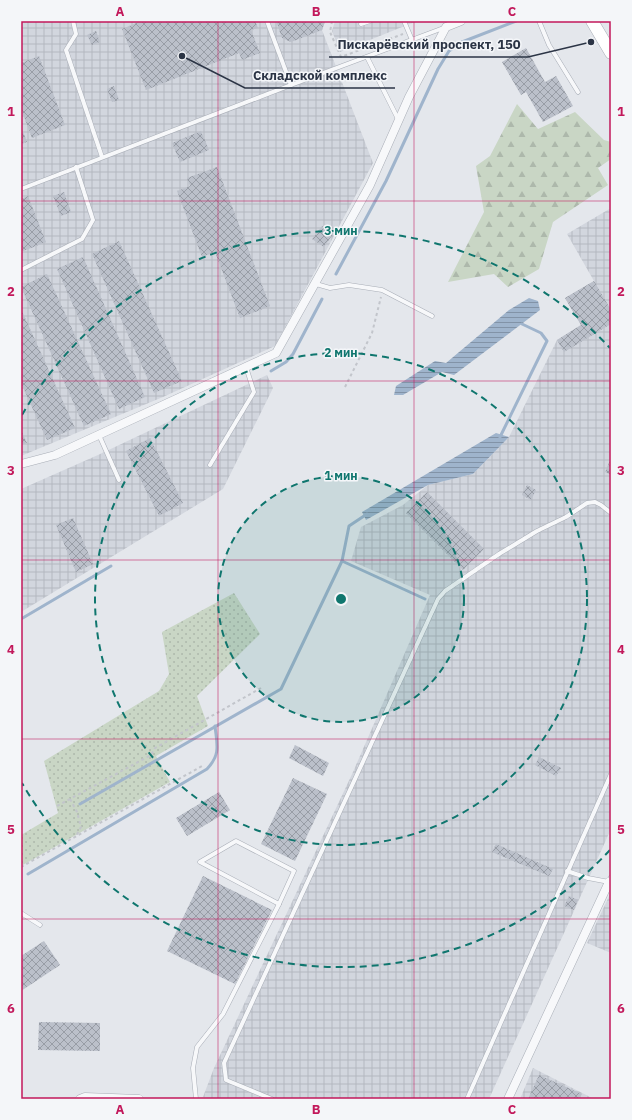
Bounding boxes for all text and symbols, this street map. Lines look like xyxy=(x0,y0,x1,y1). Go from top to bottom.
text: A xyxy=(116,3,125,20)
text: B xyxy=(312,3,321,20)
text: C xyxy=(508,3,517,20)
callout: Пискарёвский проспект, 150 xyxy=(329,32,528,57)
text: Пискарёвский проспект, 150 xyxy=(337,36,521,53)
callout: Складской комплекс xyxy=(245,63,395,88)
text: Складской комплекс xyxy=(253,67,387,84)
text: 1 xyxy=(7,103,15,120)
text: 1 xyxy=(617,103,625,120)
text: 3 мин xyxy=(324,223,358,238)
text: 2 xyxy=(7,283,15,300)
text: 2 xyxy=(617,283,625,300)
text: 2 мин xyxy=(324,345,358,360)
text: 3 xyxy=(7,462,15,479)
text: 3 xyxy=(617,462,625,479)
text: 1 мин xyxy=(324,468,358,483)
centre of rings xyxy=(334,592,348,606)
text: 4 xyxy=(7,641,15,658)
text: 4 xyxy=(617,641,625,658)
text: 5 xyxy=(7,821,15,838)
text: 5 xyxy=(617,821,625,838)
text: 6 xyxy=(7,1000,15,1017)
text: 6 xyxy=(617,1000,625,1017)
text: A xyxy=(116,1101,125,1118)
text: B xyxy=(312,1101,321,1118)
text: C xyxy=(508,1101,517,1118)

